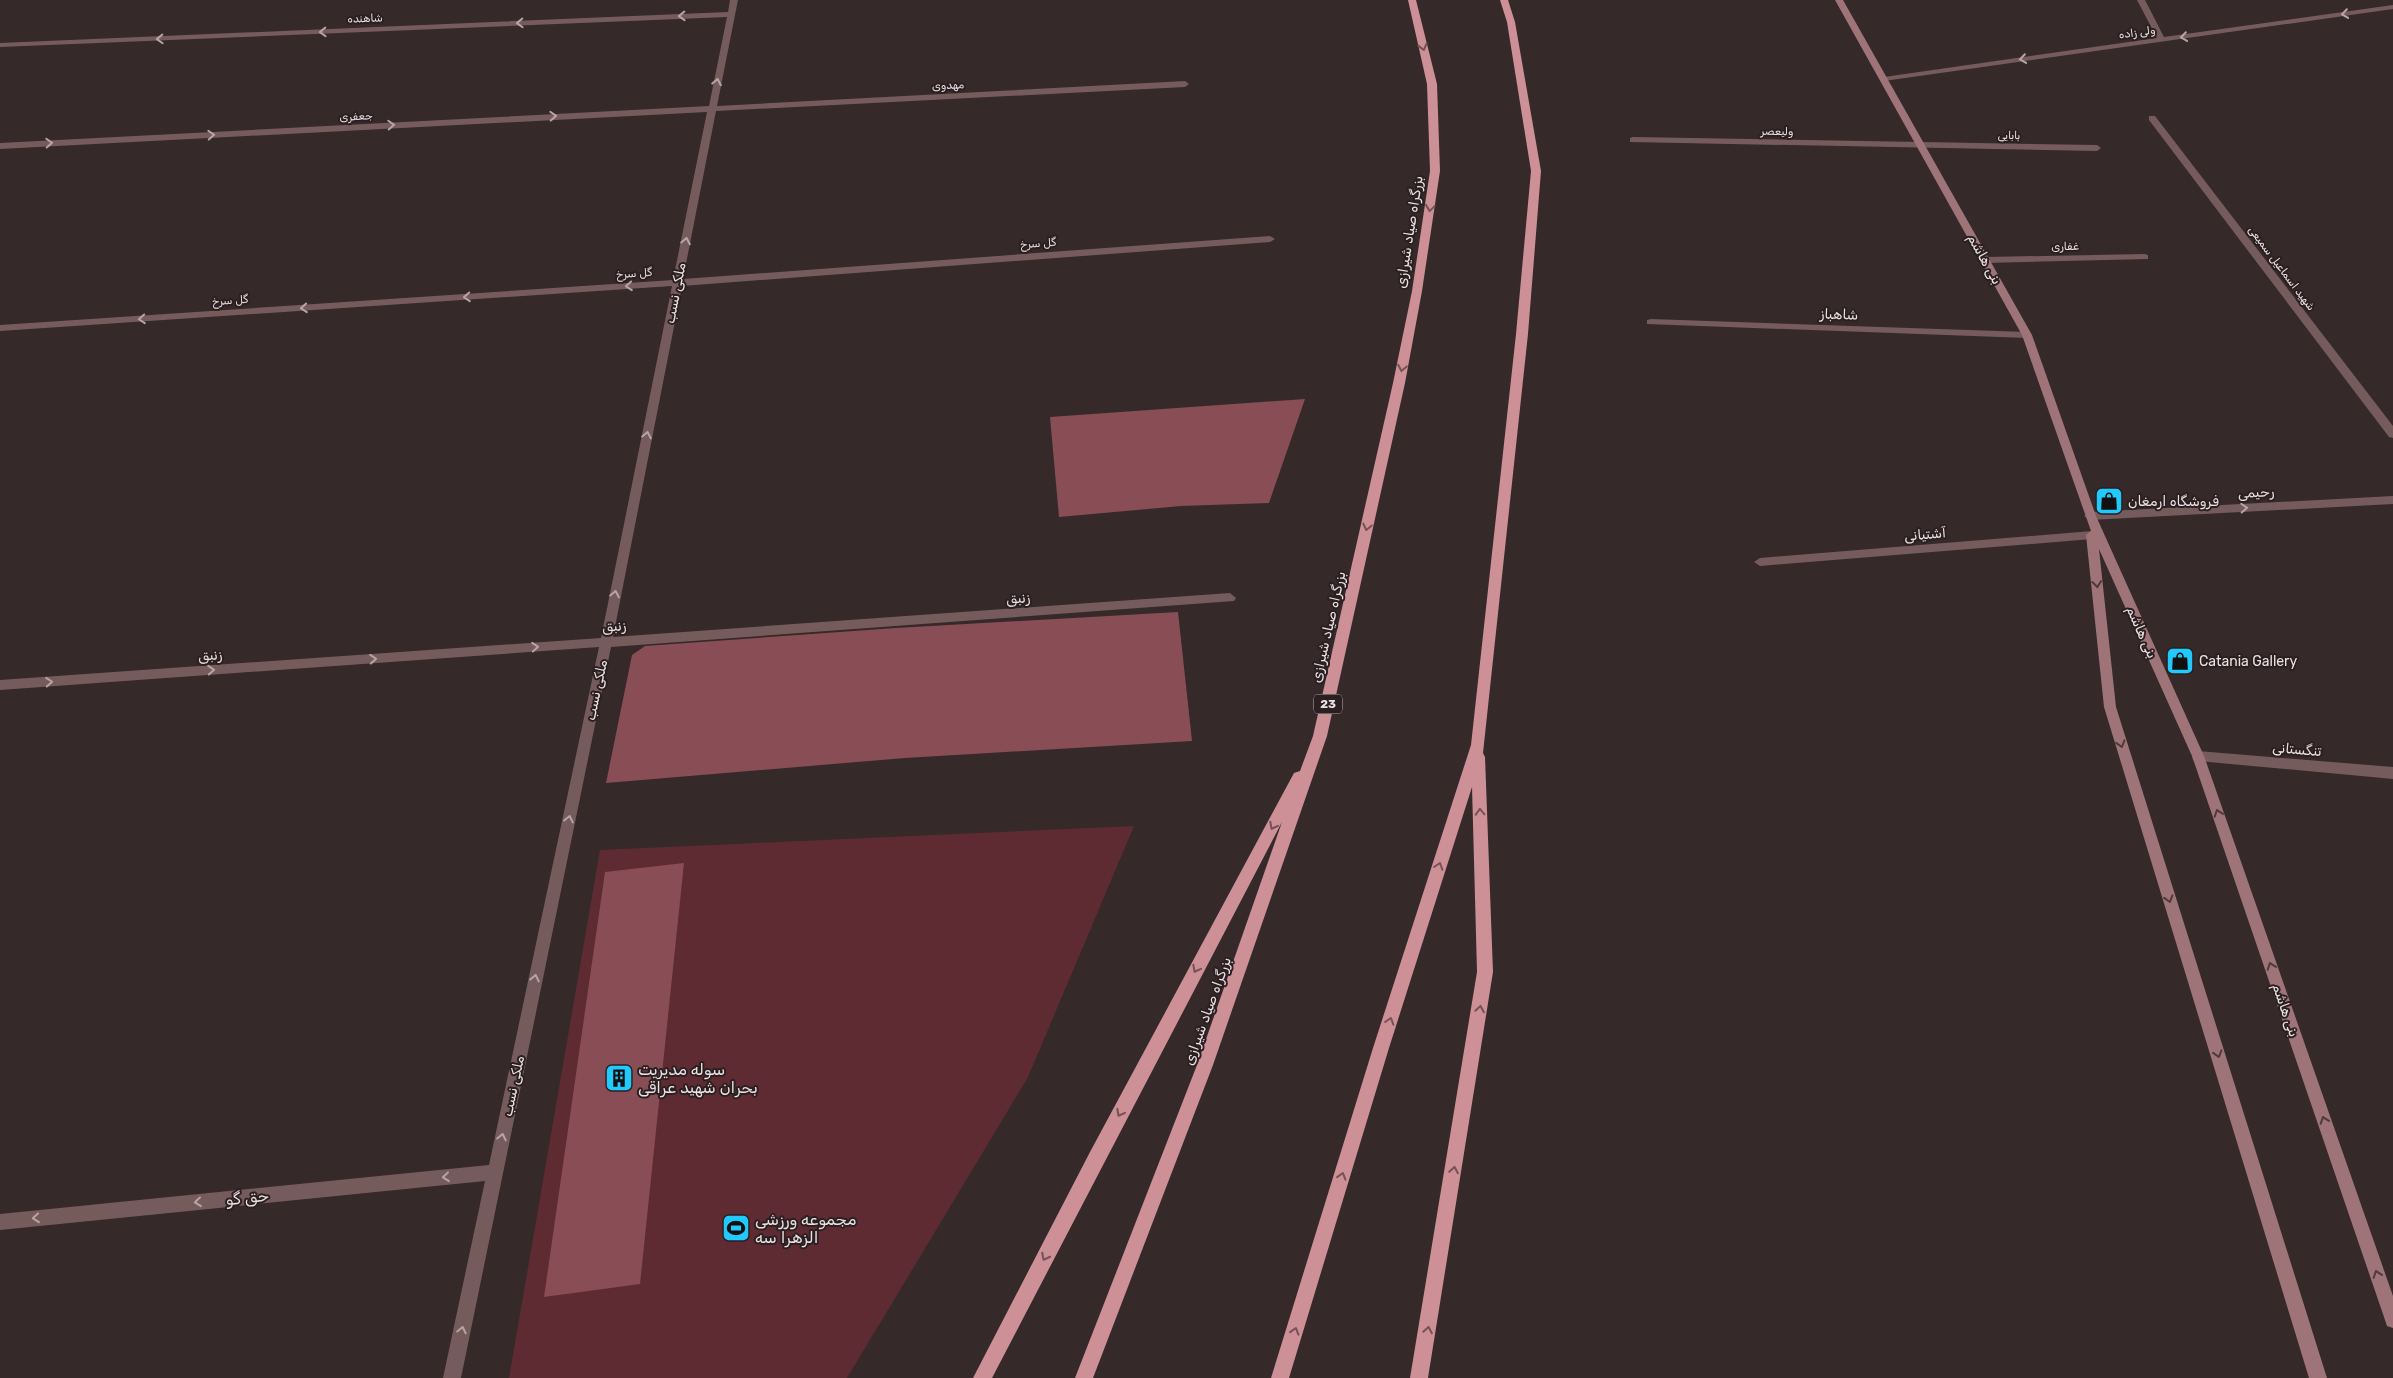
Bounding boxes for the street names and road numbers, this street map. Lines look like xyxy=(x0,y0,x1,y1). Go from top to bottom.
street label: شاهنده xyxy=(347,11,383,26)
street label: ولی زاده xyxy=(2118,23,2156,42)
street label: مهدوی xyxy=(932,78,965,94)
street label: جعفری xyxy=(339,109,373,124)
street label: ولیعصر xyxy=(1759,125,1794,139)
street label: بابایی xyxy=(1998,129,2020,142)
street label: بزرگراه صیاد شیرازی xyxy=(1392,175,1427,290)
street label: شهید اسماعیل سمیعی xyxy=(2246,223,2318,313)
street label: بنی هاشم xyxy=(1964,231,2005,288)
street label: گل سرخ xyxy=(1019,236,1057,253)
street label: غفاری xyxy=(2051,240,2079,253)
street label: ملکی نسب xyxy=(661,261,690,325)
street label: گل سرخ xyxy=(615,266,653,283)
street label: گل سرخ xyxy=(211,293,249,310)
street label: شاهباز xyxy=(1819,305,1858,324)
street label: رحیمی xyxy=(2237,483,2275,502)
street label: آشتیانی xyxy=(1903,524,1947,545)
street label: بزرگراه صیاد شیرازی xyxy=(1307,570,1350,684)
street label: زنبق xyxy=(1005,589,1031,608)
street label: بنی هاشم xyxy=(2123,603,2161,661)
street label: زنبق xyxy=(601,617,627,636)
street label: زنبق xyxy=(197,646,223,665)
street label: ملکی نسب xyxy=(582,658,611,722)
road number: 23 xyxy=(1314,694,1342,714)
street label: تنگستانی xyxy=(2272,739,2323,760)
street label: بزرگراه صیاد شیرازی xyxy=(1180,955,1235,1068)
street label: بنی هاشم xyxy=(2268,981,2303,1039)
street label: ملکی نسب xyxy=(499,1054,528,1118)
street label: حق گو xyxy=(224,1186,270,1210)

